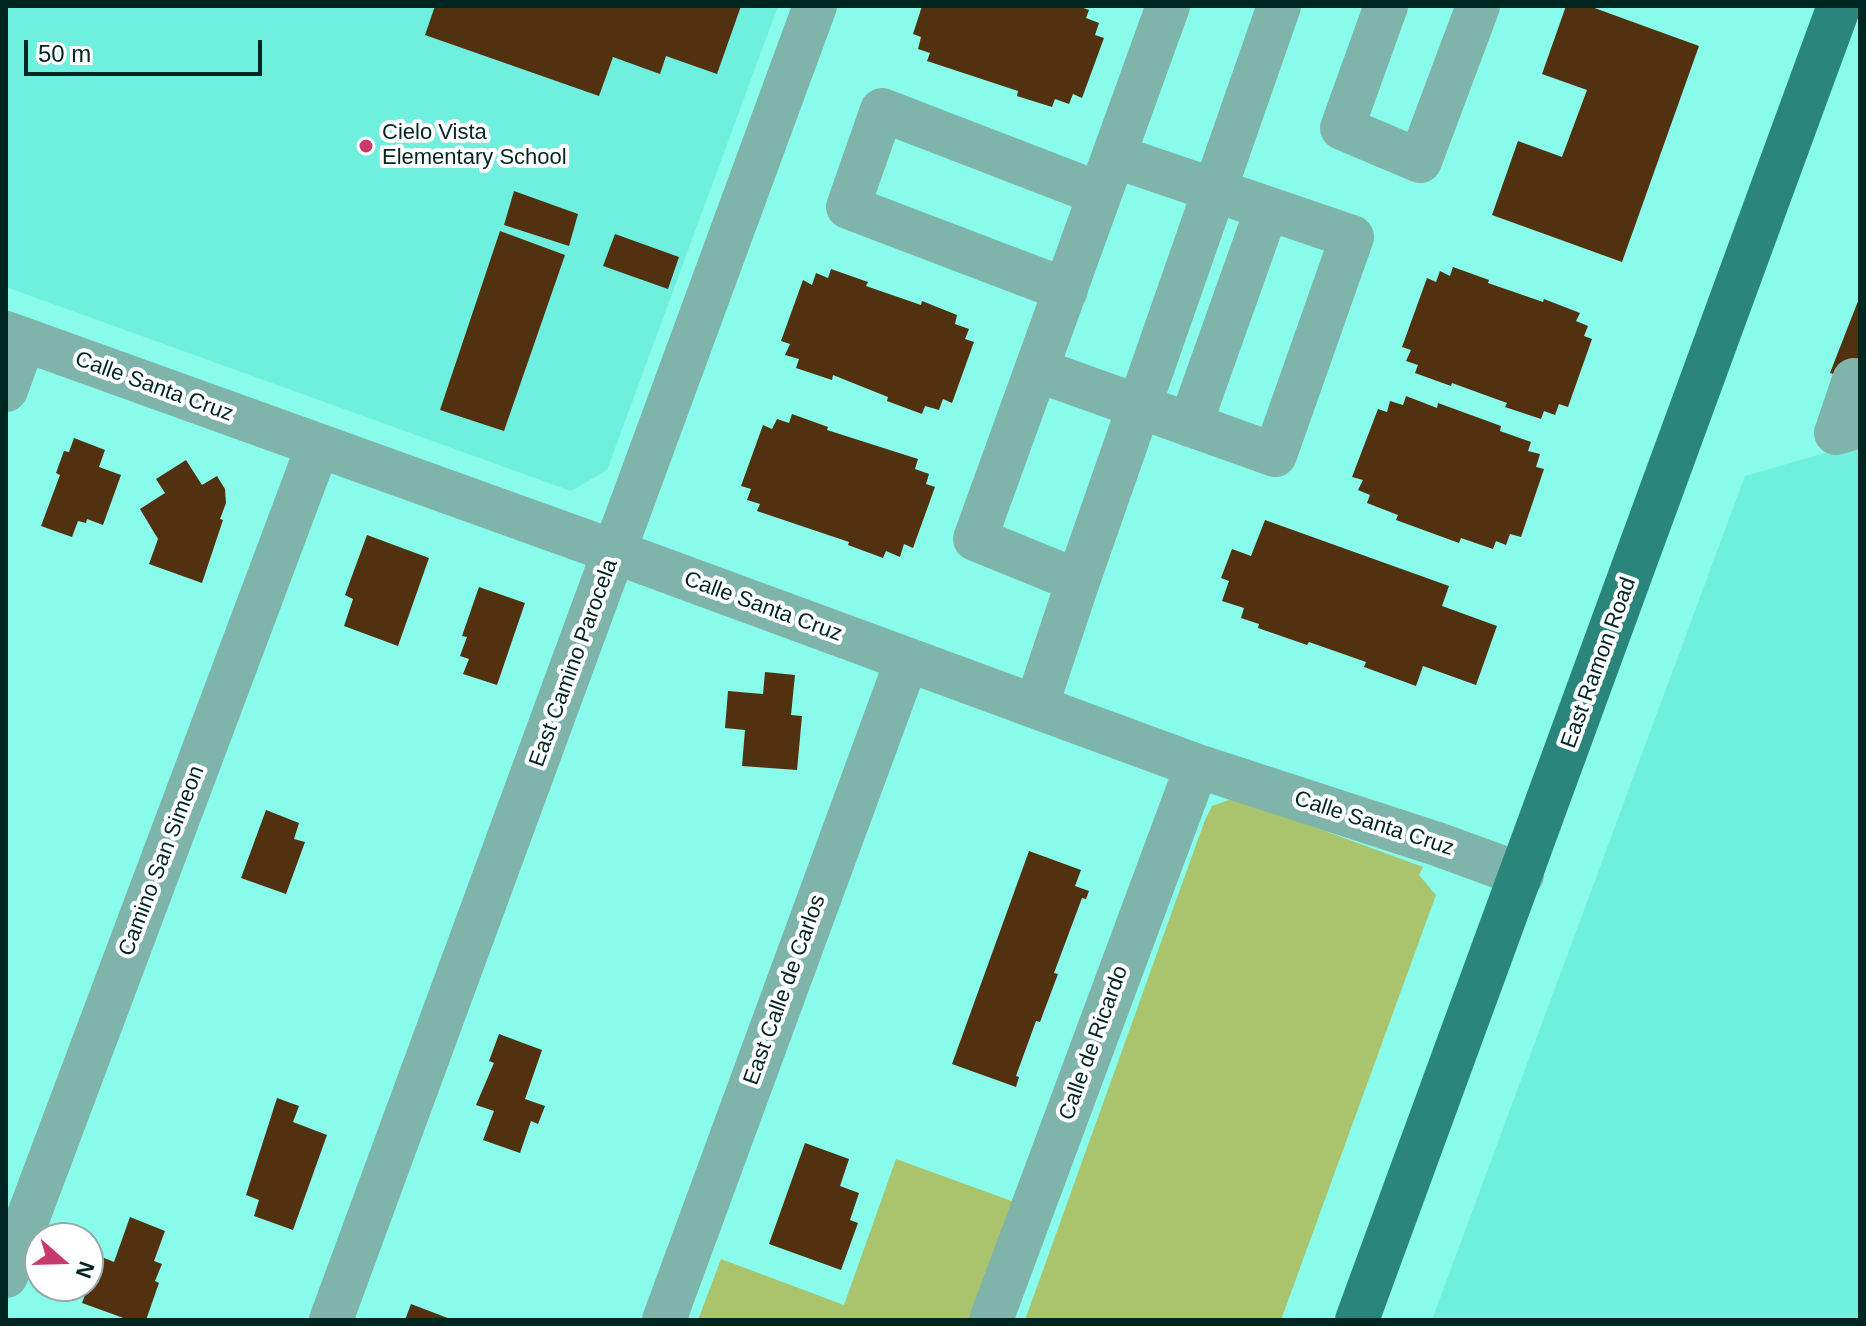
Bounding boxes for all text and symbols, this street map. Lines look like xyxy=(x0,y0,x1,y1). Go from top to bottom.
scale bar xyxy=(28,24,266,74)
text: 50 m xyxy=(38,40,91,67)
place label: Cielo Vista Elementary School xyxy=(382,120,567,172)
marker: Cielo Vista Elementary School xyxy=(357,137,375,155)
street label: Calle Santa Cruz xyxy=(71,346,237,428)
street label: East Camino Parocela xyxy=(524,556,624,770)
street label: Calle Santa Cruz xyxy=(680,566,846,648)
street label: East Ramon Road xyxy=(1556,574,1642,752)
street label: Camino San Simeon xyxy=(114,762,210,960)
street label: Calle Santa Cruz xyxy=(1291,786,1457,862)
street label: East Calle de Carlos xyxy=(738,891,832,1089)
street label: Calle de Ricardo xyxy=(1054,962,1134,1124)
north arrow xyxy=(24,1222,104,1302)
text: N xyxy=(71,1258,100,1281)

